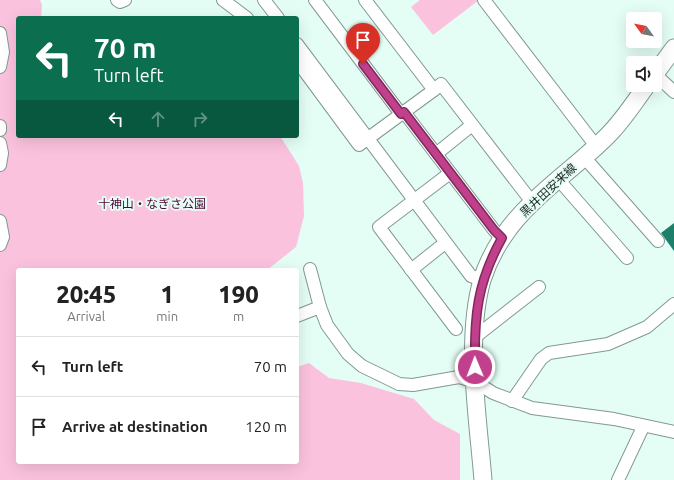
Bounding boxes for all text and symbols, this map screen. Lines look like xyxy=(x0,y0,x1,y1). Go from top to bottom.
north arrow xyxy=(626,12,662,48)
map controls xyxy=(626,12,662,92)
pin xyxy=(346,23,380,64)
icon: arrive xyxy=(352,29,374,51)
icon: left xyxy=(28,32,80,84)
text: 70 m xyxy=(94,32,156,63)
button: sound xyxy=(626,56,662,92)
text: Turn left xyxy=(94,65,164,85)
icon: left xyxy=(105,108,127,130)
icon: ahead xyxy=(147,108,169,130)
icon: right xyxy=(189,108,211,130)
street label: 黒井田安来線 xyxy=(517,161,579,219)
park label: 十神山・なぎさ公園 xyxy=(98,197,206,210)
text: 20:45 xyxy=(56,281,116,308)
text: 1 xyxy=(160,281,174,308)
text: 190 xyxy=(218,281,259,308)
text: Arrival xyxy=(67,309,105,323)
text: min xyxy=(156,309,178,323)
text: m xyxy=(233,309,244,323)
position arrow xyxy=(454,346,496,388)
icon: left xyxy=(28,356,50,378)
text: Turn left xyxy=(62,358,123,375)
text: 70 m xyxy=(254,358,287,375)
icon: arrive xyxy=(28,416,50,438)
text: Arrive at destination xyxy=(62,418,208,435)
text: 120 m xyxy=(245,418,287,435)

